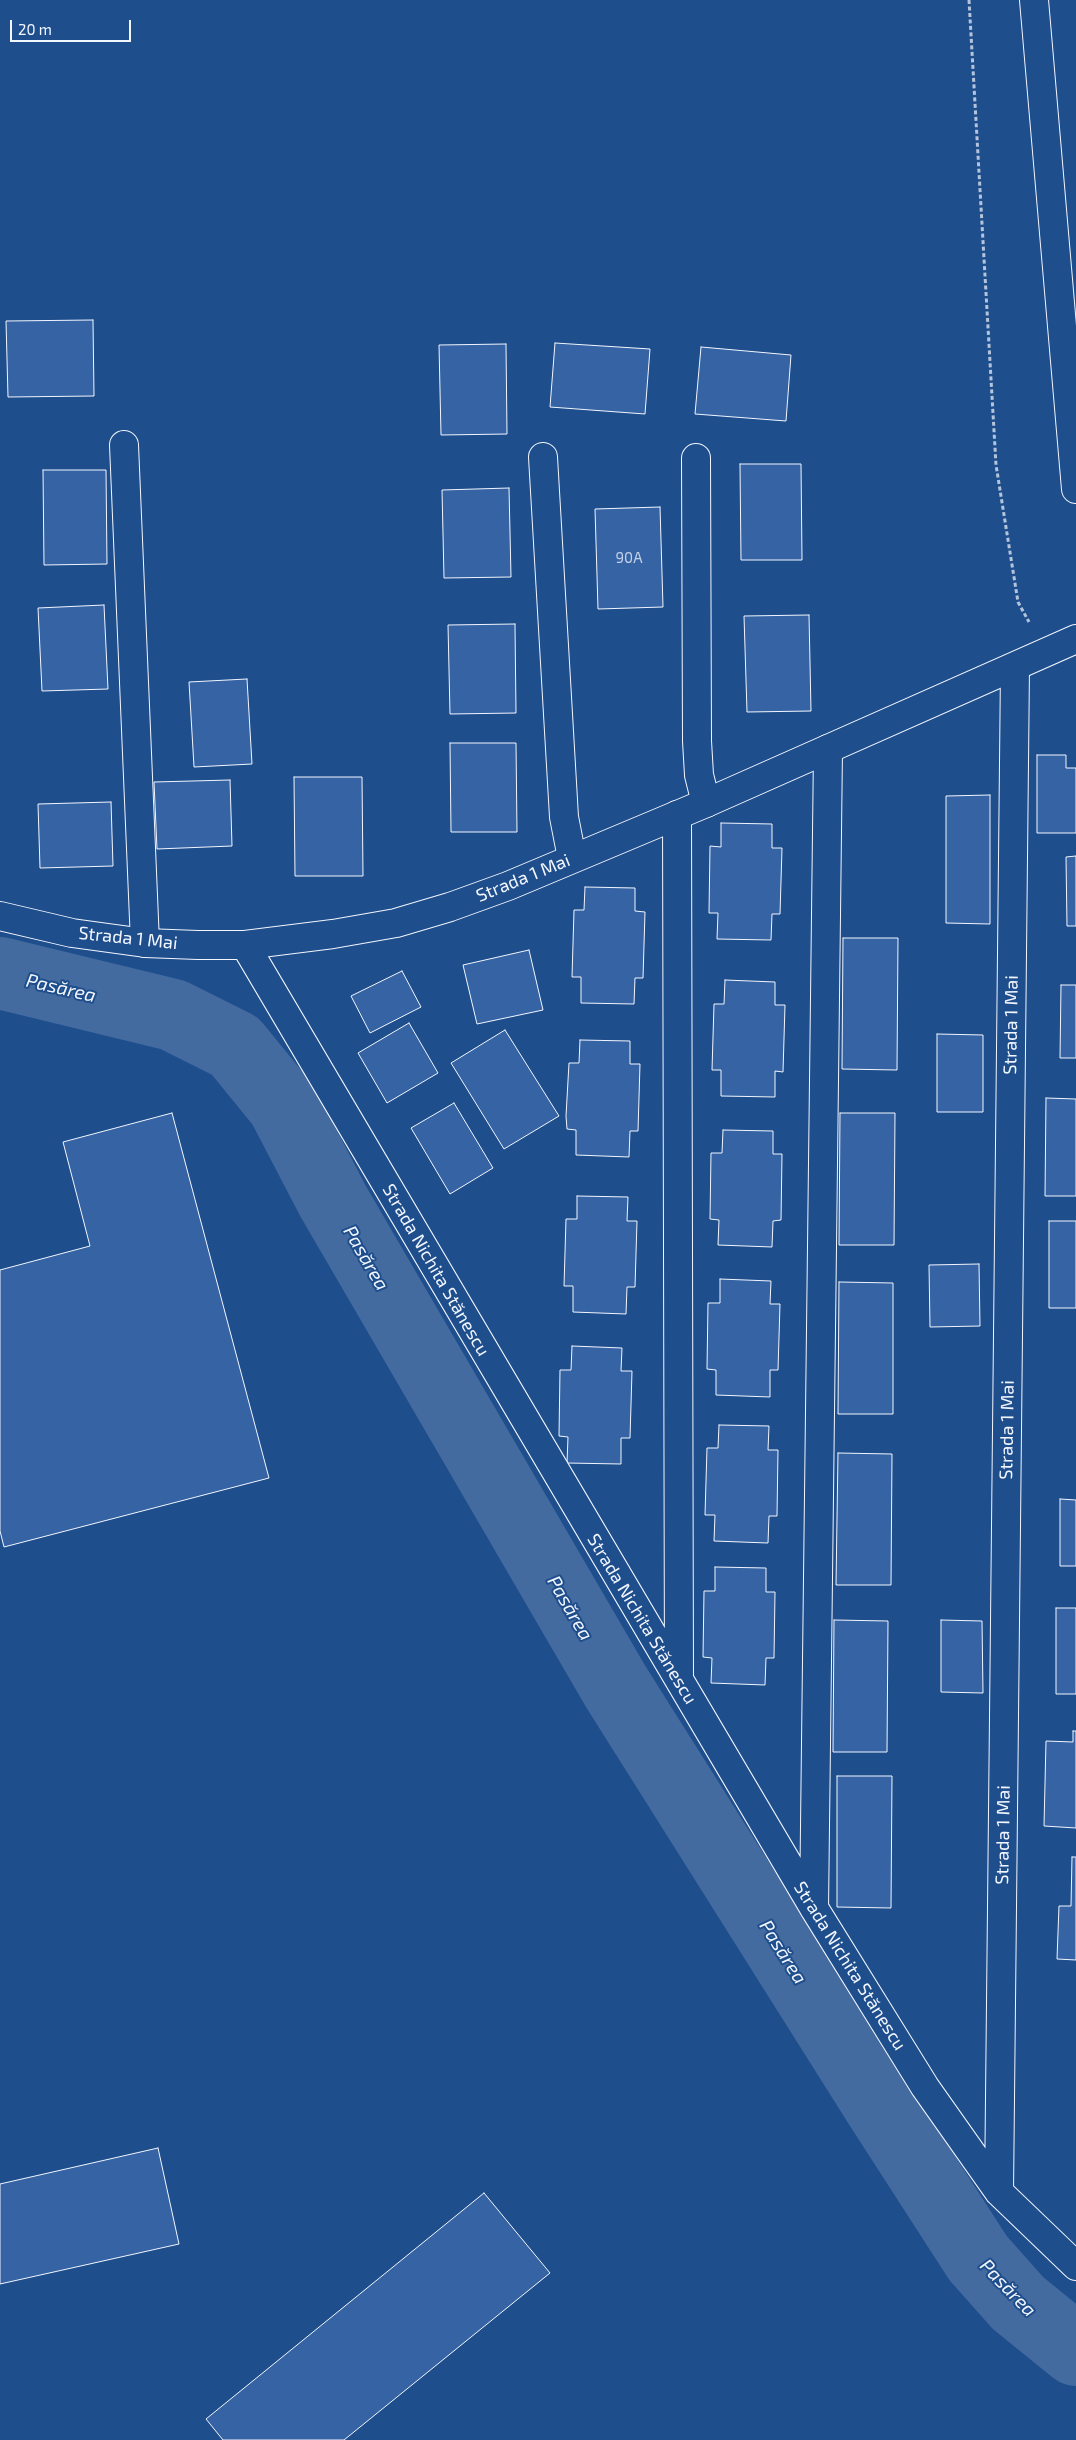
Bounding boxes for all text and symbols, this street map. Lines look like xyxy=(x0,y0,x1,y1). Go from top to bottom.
scale bar xyxy=(12,10,134,42)
text: 20 m xyxy=(18,20,52,38)
house number: 90A xyxy=(616,549,642,567)
street label: Strada 1 Mai xyxy=(473,849,573,907)
street label: Strada 1 Mai xyxy=(77,922,179,954)
water label: Pasărea xyxy=(24,969,98,1007)
street label: Strada 1 Mai xyxy=(999,975,1023,1075)
street label: Strada Nichita Stănescu xyxy=(378,1180,494,1360)
water label: Pasărea xyxy=(338,1222,394,1294)
street label: Strada 1 Mai xyxy=(995,1380,1019,1480)
street label: Strada Nichita Stănescu xyxy=(583,1530,701,1708)
water label: Pasărea xyxy=(542,1572,598,1644)
street label: Strada 1 Mai xyxy=(991,1785,1015,1885)
street label: Strada Nichita Stănescu xyxy=(789,1878,911,2054)
water label: Pasărea xyxy=(755,1916,811,1988)
water label: Pasărea xyxy=(975,2255,1041,2321)

